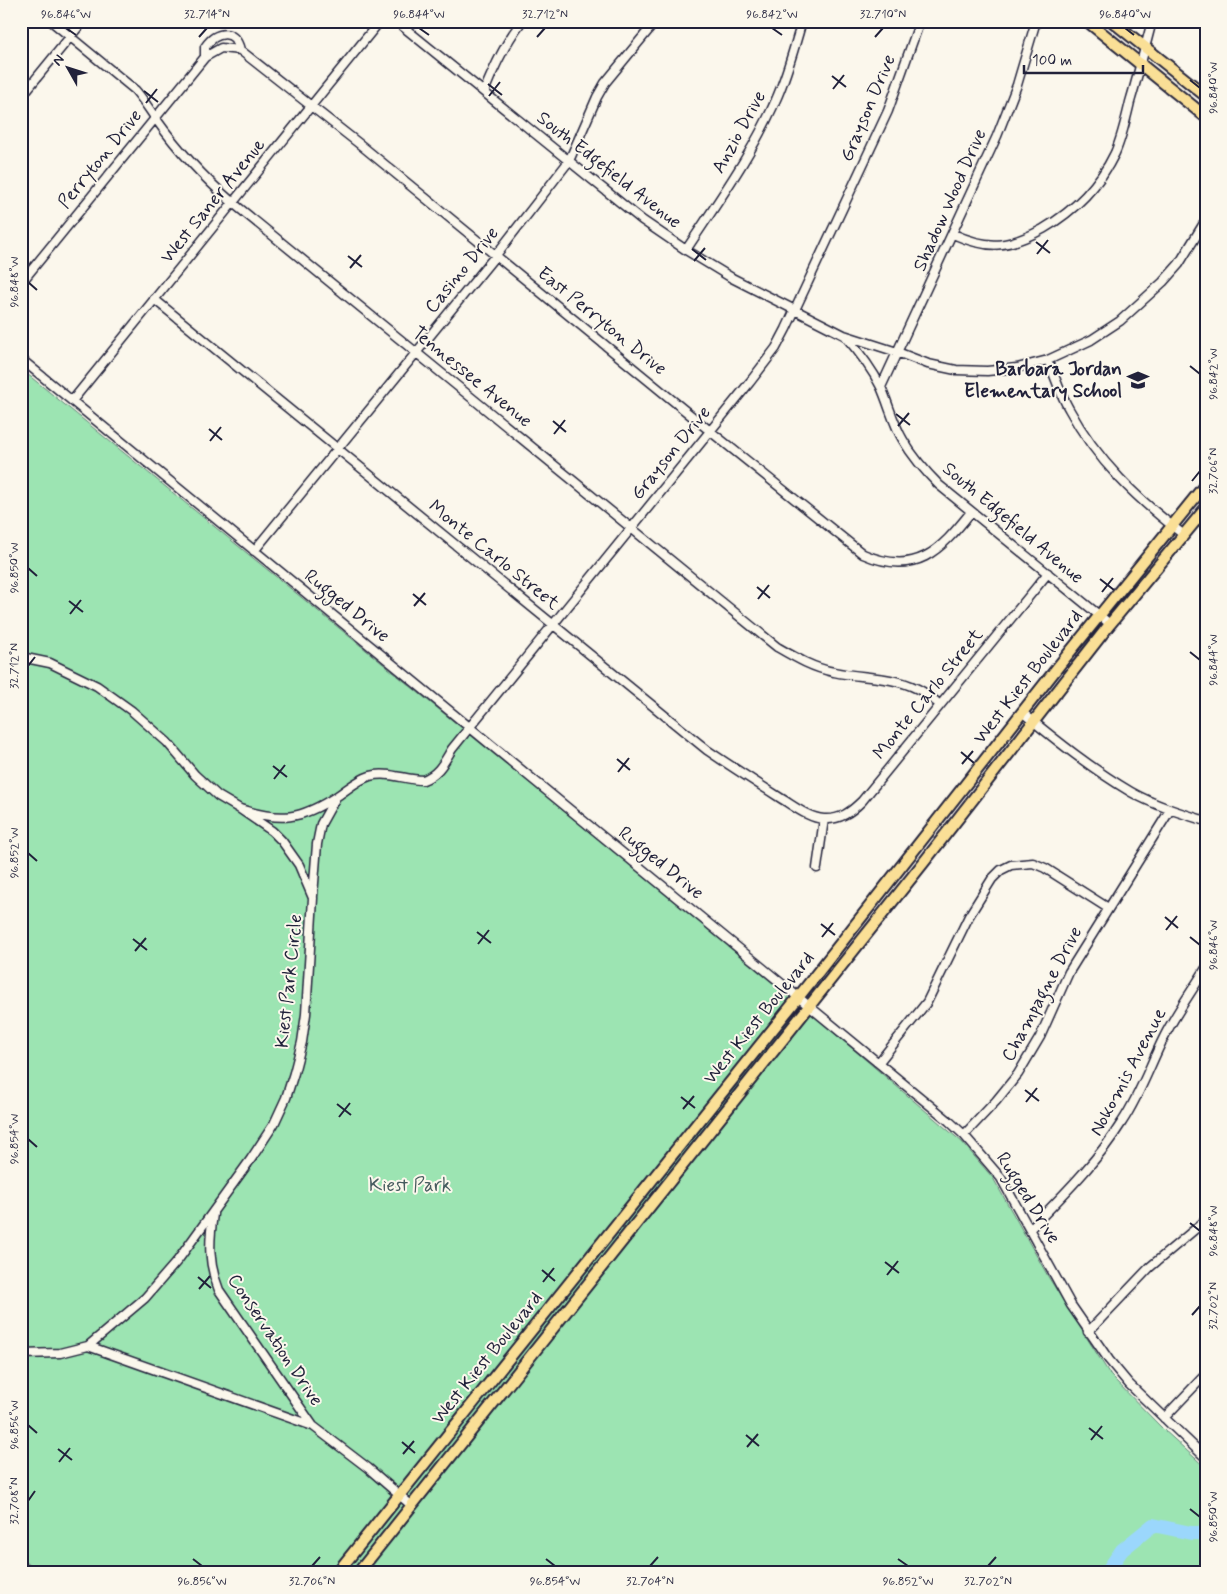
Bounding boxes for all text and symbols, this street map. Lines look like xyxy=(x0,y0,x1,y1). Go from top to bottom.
text: 96.846°W xyxy=(41,7,91,23)
text: 32.714°N xyxy=(184,7,230,23)
text: 96.844°W xyxy=(393,7,445,23)
text: 32.712°N xyxy=(522,7,568,23)
text: 96.842°W xyxy=(746,7,798,23)
text: 32.710°N xyxy=(860,7,906,23)
text: 96.840°W xyxy=(1099,7,1151,23)
north arrow xyxy=(42,42,92,92)
scale bar xyxy=(1024,42,1143,74)
text: N xyxy=(49,51,69,70)
street label: Grayson Drive xyxy=(834,51,902,165)
text: 100 m xyxy=(1032,51,1072,71)
text: 96.840°W xyxy=(1206,62,1222,114)
street label: Anzio Drive xyxy=(706,86,772,178)
street label: Perryton Drive xyxy=(52,104,149,215)
street label: South Edgefield Avenue xyxy=(530,106,687,237)
street label: Shadow Wood Drive xyxy=(907,125,993,275)
street label: West Saner Avenue xyxy=(155,133,271,269)
street label: Casino Drive xyxy=(419,221,505,319)
text: 96.848°W xyxy=(7,256,23,307)
street label: East Perryton Drive xyxy=(531,261,672,382)
street label: Tennessee Avenue xyxy=(407,321,537,433)
text: 96.842°W xyxy=(1206,348,1222,400)
place label: Barbara Jordan Elementary School xyxy=(964,357,1122,404)
school or university icon: Barbara Jordan Elementary School xyxy=(1125,367,1151,393)
street label: Grayson Drive xyxy=(625,401,717,505)
text: 32.706°N xyxy=(1206,448,1222,494)
street label: South Edgefield Avenue xyxy=(935,456,1089,592)
street label: Monte Carlo Street xyxy=(423,494,565,616)
text: 96.850°W xyxy=(7,543,23,593)
street label: Rugged Drive xyxy=(297,564,395,651)
street label: West Kiest Boulevard xyxy=(968,605,1088,749)
street label: Monte Carlo Street xyxy=(867,623,989,765)
text: 96.844°W xyxy=(1206,634,1222,686)
text: 32.712°N xyxy=(7,643,23,689)
street label: Rugged Drive xyxy=(611,821,709,908)
text: 96.852°W xyxy=(7,828,23,878)
street label: Kiest Park Circle xyxy=(270,913,308,1049)
text: 96.846°W xyxy=(1206,920,1222,970)
street label: Champagne Drive xyxy=(996,922,1091,1067)
street label: West Kiest Boulevard xyxy=(698,946,820,1090)
street label: Nokomis Avenue xyxy=(1084,1004,1172,1140)
text: 96.854°W xyxy=(7,1114,23,1164)
street label: Rugged Drive xyxy=(987,1148,1066,1250)
park label: Kiest Park xyxy=(369,1173,451,1198)
text: 96.848°W xyxy=(1206,1205,1222,1256)
street label: Conservation Drive xyxy=(221,1269,329,1411)
text: 32.702°N xyxy=(1206,1282,1222,1330)
street label: West Kiest Boulevard xyxy=(426,1286,548,1430)
text: 96.856°W xyxy=(7,1400,23,1450)
text: 32.708°N xyxy=(7,1477,23,1525)
text: 96.850°W xyxy=(1206,1492,1222,1542)
text: 96.856°W xyxy=(177,1574,227,1590)
text: 32.706°N xyxy=(289,1574,335,1590)
text: 96.854°W xyxy=(530,1574,580,1590)
text: 32.704°N xyxy=(626,1574,674,1590)
text: 96.852°W xyxy=(883,1574,933,1590)
text: 32.702°N xyxy=(964,1574,1012,1590)

